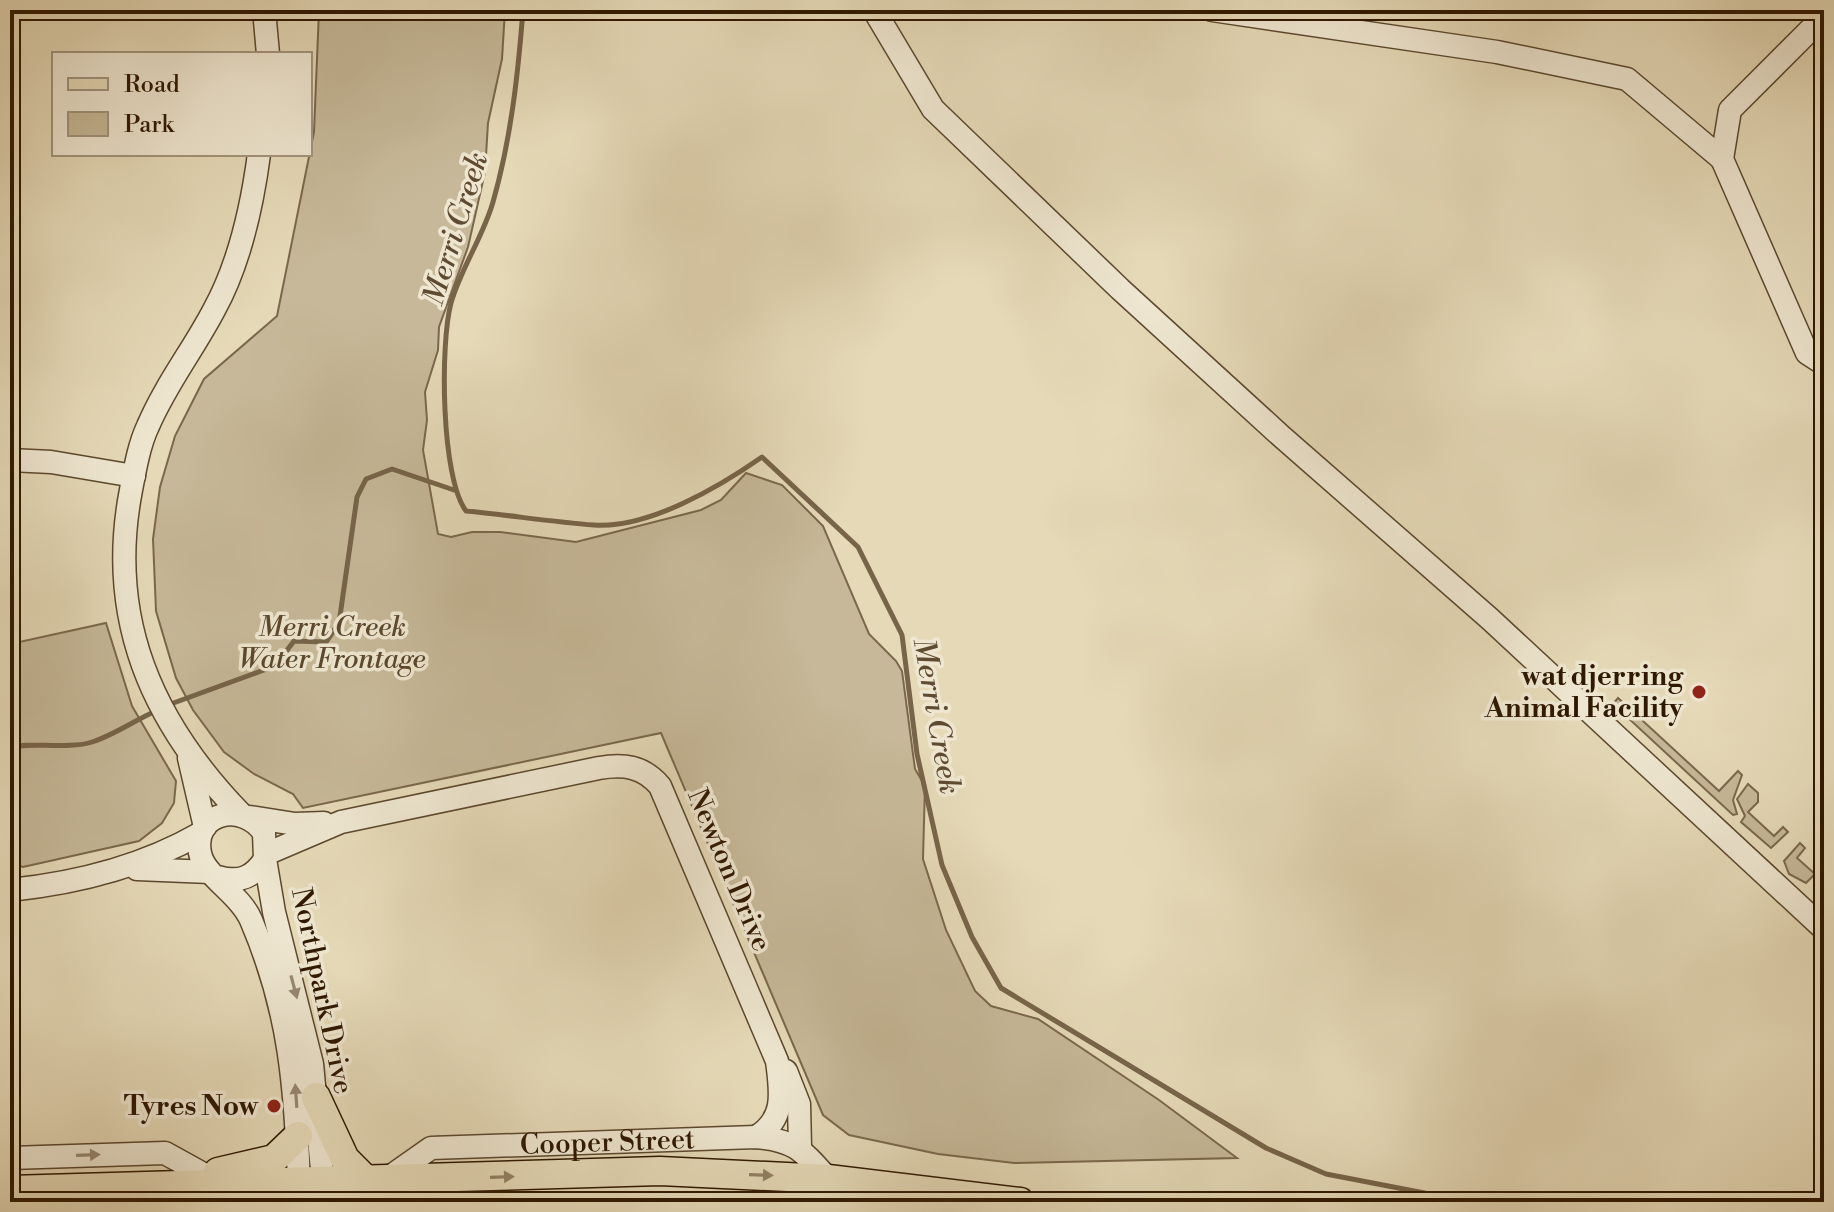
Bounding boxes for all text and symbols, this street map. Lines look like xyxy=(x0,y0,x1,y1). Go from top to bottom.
legend xyxy=(52,52,312,156)
text: Road xyxy=(124,70,180,100)
text: Park xyxy=(124,110,175,140)
water label: Merri Creek xyxy=(415,148,497,310)
park label: Merri Creek Water Frontage xyxy=(239,610,426,677)
water label: Merri Creek xyxy=(904,635,968,797)
place label: wat djerring Animal Facility xyxy=(1484,659,1684,726)
marker: wat djerring Animal Facility xyxy=(1690,683,1708,701)
street label: Newton Drive xyxy=(679,784,779,956)
street label: Northpark Drive xyxy=(283,885,361,1097)
one-way arrow xyxy=(288,976,301,1000)
one-way arrow xyxy=(289,1083,302,1108)
place label: Tyres Now xyxy=(124,1089,259,1124)
marker: Tyres Now xyxy=(265,1097,283,1115)
street label: Cooper Street xyxy=(519,1122,696,1162)
one-way arrow xyxy=(76,1148,101,1161)
one-way arrow xyxy=(749,1169,774,1182)
one-way arrow xyxy=(490,1171,515,1184)

